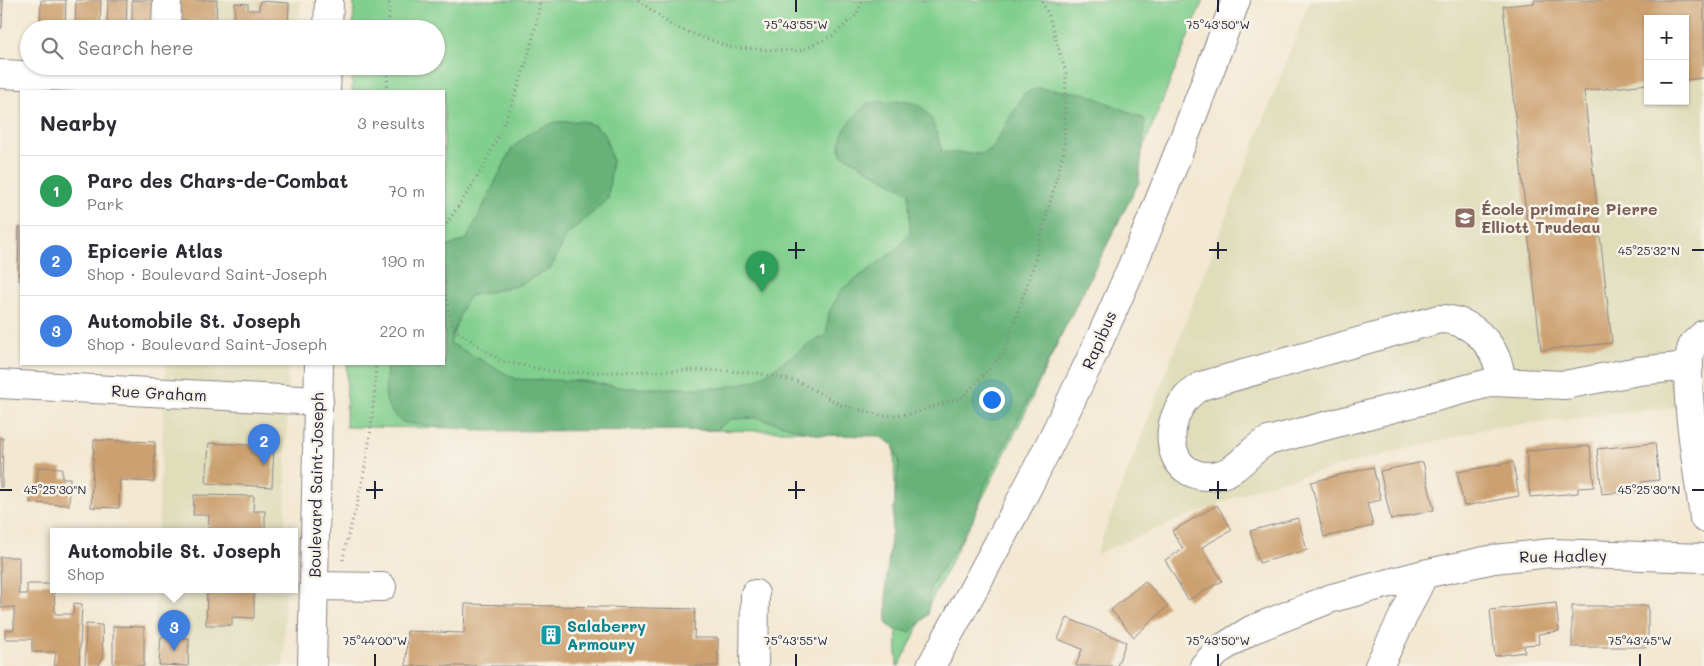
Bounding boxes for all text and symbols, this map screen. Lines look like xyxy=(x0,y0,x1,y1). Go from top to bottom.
map controls xyxy=(1644,15,1689,105)
button: + xyxy=(1644,15,1689,60)
text: 75°43'55"W xyxy=(764,16,828,32)
text: 75°43'50"W xyxy=(1186,16,1250,32)
search box xyxy=(20,20,445,75)
icon: search xyxy=(38,34,66,62)
text: Search here xyxy=(78,35,194,60)
button: − xyxy=(1644,60,1689,105)
text: Nearby xyxy=(40,109,117,136)
text: 3 results xyxy=(357,112,425,133)
text: Parc des Chars-de-Combat xyxy=(87,168,348,193)
text: 1 xyxy=(52,180,60,201)
text: 70 m xyxy=(388,180,425,201)
text: Park xyxy=(87,193,123,214)
place label: École primaire Pierre Elliott Trudeau xyxy=(1481,198,1658,237)
school or university icon: École primaire Pierre Elliott Trudeau xyxy=(1453,206,1477,230)
text: Epicerie Atlas xyxy=(87,238,223,263)
text: 45°25'32"N xyxy=(1618,242,1680,258)
text: 2 xyxy=(52,250,60,271)
text: 190 m xyxy=(381,250,425,271)
pin: 1 xyxy=(746,251,778,292)
text: Shop · Boulevard Saint-Joseph xyxy=(87,263,327,284)
street label: Rapibus xyxy=(1076,307,1121,372)
text: Automobile St. Joseph xyxy=(87,308,301,333)
text: 3 xyxy=(51,320,61,341)
text: 220 m xyxy=(379,320,425,341)
text: Shop · Boulevard Saint-Joseph xyxy=(87,333,327,354)
street label: Rue Graham xyxy=(111,380,207,405)
your location xyxy=(979,387,1005,413)
street label: Boulevard Saint-Joseph xyxy=(303,392,328,578)
pin: 2 xyxy=(248,424,280,465)
text: 45°25'30"N xyxy=(24,481,86,497)
text: 45°25'30"N xyxy=(1618,481,1680,497)
popup xyxy=(50,528,298,593)
text: Automobile St. Joseph xyxy=(67,538,281,563)
street label: Rue Hadley xyxy=(1519,544,1607,567)
text: Shop xyxy=(67,563,105,584)
pin: 3 xyxy=(158,610,190,651)
place label: Salaberry Armoury xyxy=(567,615,646,654)
building icon: Salaberry Armoury xyxy=(539,623,563,647)
text: 75°44'00"W xyxy=(343,632,407,648)
text: 75°43'55"W xyxy=(764,632,828,648)
text: 75°43'50"W xyxy=(1186,632,1250,648)
text: 75°43'45"W xyxy=(1608,632,1672,648)

